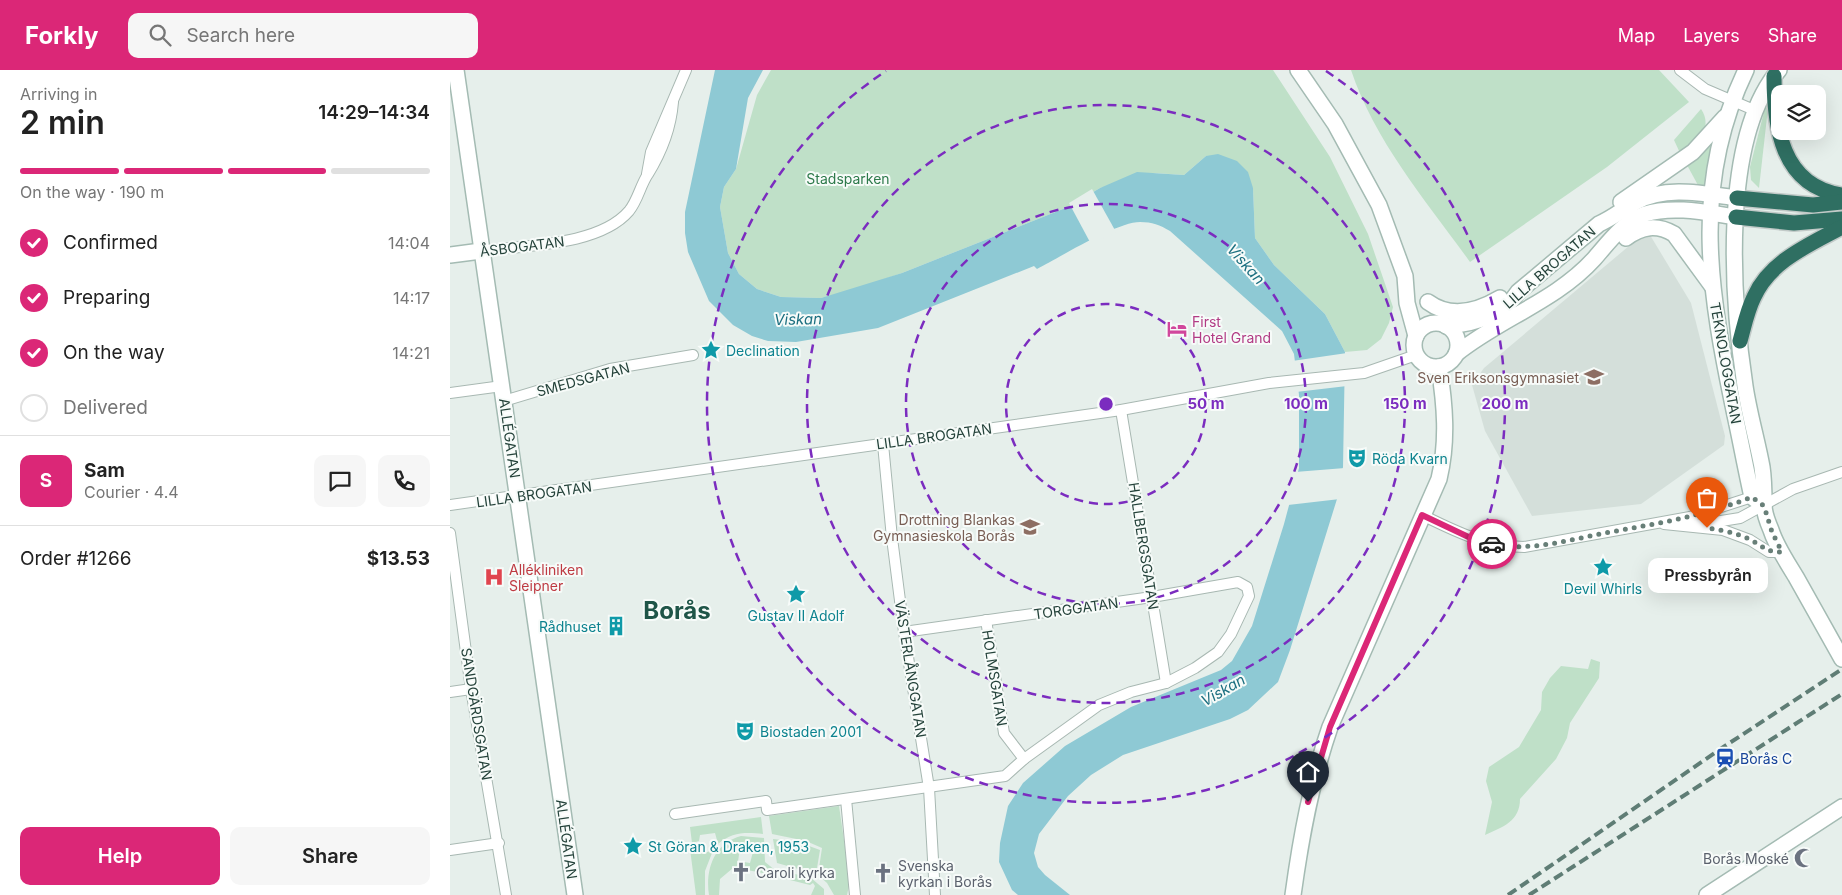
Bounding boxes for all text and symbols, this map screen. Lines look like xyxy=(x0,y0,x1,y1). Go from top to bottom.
search box xyxy=(128,13,478,58)
text: Forkly xyxy=(25,21,98,50)
icon: search xyxy=(146,21,174,49)
text: Search here xyxy=(186,24,295,47)
text: Map xyxy=(1618,25,1655,46)
text: Layers xyxy=(1683,25,1740,46)
text: Share xyxy=(1768,25,1817,46)
text: Arriving in xyxy=(20,84,97,104)
map controls xyxy=(1771,85,1826,140)
button: layers xyxy=(1771,85,1826,140)
text: 14:29–14:34 xyxy=(318,101,430,124)
text: 2 min xyxy=(20,103,105,142)
park label: Stadsparken xyxy=(806,170,890,187)
text: On the way · 190 m xyxy=(20,182,164,202)
street label: LILLA BROGATAN xyxy=(1499,222,1599,312)
icon: check xyxy=(20,229,48,257)
text: Confirmed xyxy=(63,231,158,254)
street label: ÅSBOGATAN xyxy=(479,231,565,260)
text: 14:04 xyxy=(388,233,430,253)
water label: Viskan xyxy=(1223,240,1269,288)
icon: check xyxy=(20,284,48,312)
text: Preparing xyxy=(63,286,150,309)
text: 14:17 xyxy=(393,288,430,308)
street label: TEKNOLOGGATAN xyxy=(1707,301,1745,425)
water label: Viskan xyxy=(774,309,822,329)
place label: First Hotel Grand xyxy=(1192,313,1271,346)
hotel icon: First Hotel Grand xyxy=(1166,318,1188,340)
icon: check xyxy=(20,339,48,367)
place icon: Declination xyxy=(700,339,722,361)
text: On the way xyxy=(63,341,165,364)
place label: Declination xyxy=(726,342,800,359)
text: 14:21 xyxy=(392,343,430,363)
street label: SMEDSGATAN xyxy=(535,358,631,400)
school or university icon: Sven Eriksonsgymnasiet xyxy=(1583,366,1605,388)
place label: Sven Eriksonsgymnasiet xyxy=(1417,369,1579,386)
text: 50 m xyxy=(1188,394,1224,413)
text: 100 m xyxy=(1284,394,1328,413)
text: 150 m xyxy=(1383,394,1427,413)
text: 200 m xyxy=(1482,394,1528,413)
centre of rings xyxy=(1097,395,1115,413)
text: Delivered xyxy=(63,396,148,419)
street label: ALLÉGATAN xyxy=(496,397,524,479)
street label: LILLA BROGATAN xyxy=(875,419,993,453)
theatre icon: Röda Kvarn xyxy=(1346,447,1368,469)
place label: Röda Kvarn xyxy=(1372,450,1448,467)
button: chat xyxy=(314,455,366,507)
button: phone xyxy=(378,455,430,507)
text: Sam xyxy=(84,459,125,482)
text: S xyxy=(40,469,52,492)
street label: LILLA BROGATAN xyxy=(475,477,593,511)
pin xyxy=(1686,477,1728,528)
street label: HALLBERGSGATAN xyxy=(1126,481,1162,611)
text: Courier · 4.4 xyxy=(84,482,179,502)
icon: bag xyxy=(1693,484,1721,512)
place label: Drottning Blankas Gymnasieskola Borås xyxy=(873,511,1015,544)
school or university icon: Drottning Blankas Gymnasieskola Borås xyxy=(1019,516,1041,538)
courier xyxy=(1467,519,1517,569)
icon: car xyxy=(1478,530,1506,558)
text: Order #1266 xyxy=(20,547,132,570)
text: $13.53 xyxy=(367,547,430,570)
place icon: Devil Whirls xyxy=(1592,556,1614,578)
callout: Pressbyrån xyxy=(1647,558,1767,593)
place label: Allékliniken Sleipner xyxy=(509,561,584,594)
text: Pressbyrån xyxy=(1664,565,1752,585)
hospital icon: Allékliniken Sleipner xyxy=(483,566,505,588)
place label: Devil Whirls xyxy=(1564,580,1642,597)
place icon: Gustav II Adolf xyxy=(785,583,807,605)
street label: TORGGATAN xyxy=(1033,594,1119,622)
district label: Borås xyxy=(643,596,711,625)
street label: VÄSTERLÅNGGATAN xyxy=(892,599,931,739)
place label: Gustav II Adolf xyxy=(748,607,844,624)
building icon: Rådhuset xyxy=(605,615,627,637)
place label: Rådhuset xyxy=(539,618,601,635)
street label: HOLMSGATAN xyxy=(979,629,1011,727)
street label: SANDGÄRDSGATAN xyxy=(458,647,496,781)
water label: Viskan xyxy=(1198,670,1249,710)
theatre icon: Biostaden 2001 xyxy=(734,720,756,742)
place label: Biostaden 2001 xyxy=(760,723,862,740)
station icon: Borås C xyxy=(1714,747,1736,769)
place label: Borås C xyxy=(1740,750,1792,767)
pin xyxy=(1287,751,1329,802)
icon: home xyxy=(1294,758,1322,786)
street label: ALLÉGATAN xyxy=(553,798,581,880)
button: Help xyxy=(20,827,220,885)
button: Share xyxy=(230,827,430,885)
place icon: St Göran & Draken, 1953 xyxy=(622,835,644,857)
place label: St Göran & Draken, 1953 xyxy=(648,838,809,855)
mosque icon: Borås Moské xyxy=(1793,847,1815,869)
place label: Borås Moské xyxy=(1703,850,1789,867)
place label: Svenska kyrkan i Borås xyxy=(898,857,992,890)
church icon: Caroli kyrka xyxy=(730,861,752,883)
church icon: Svenska kyrkan i Borås xyxy=(872,862,894,884)
place label: Caroli kyrka xyxy=(756,864,835,881)

